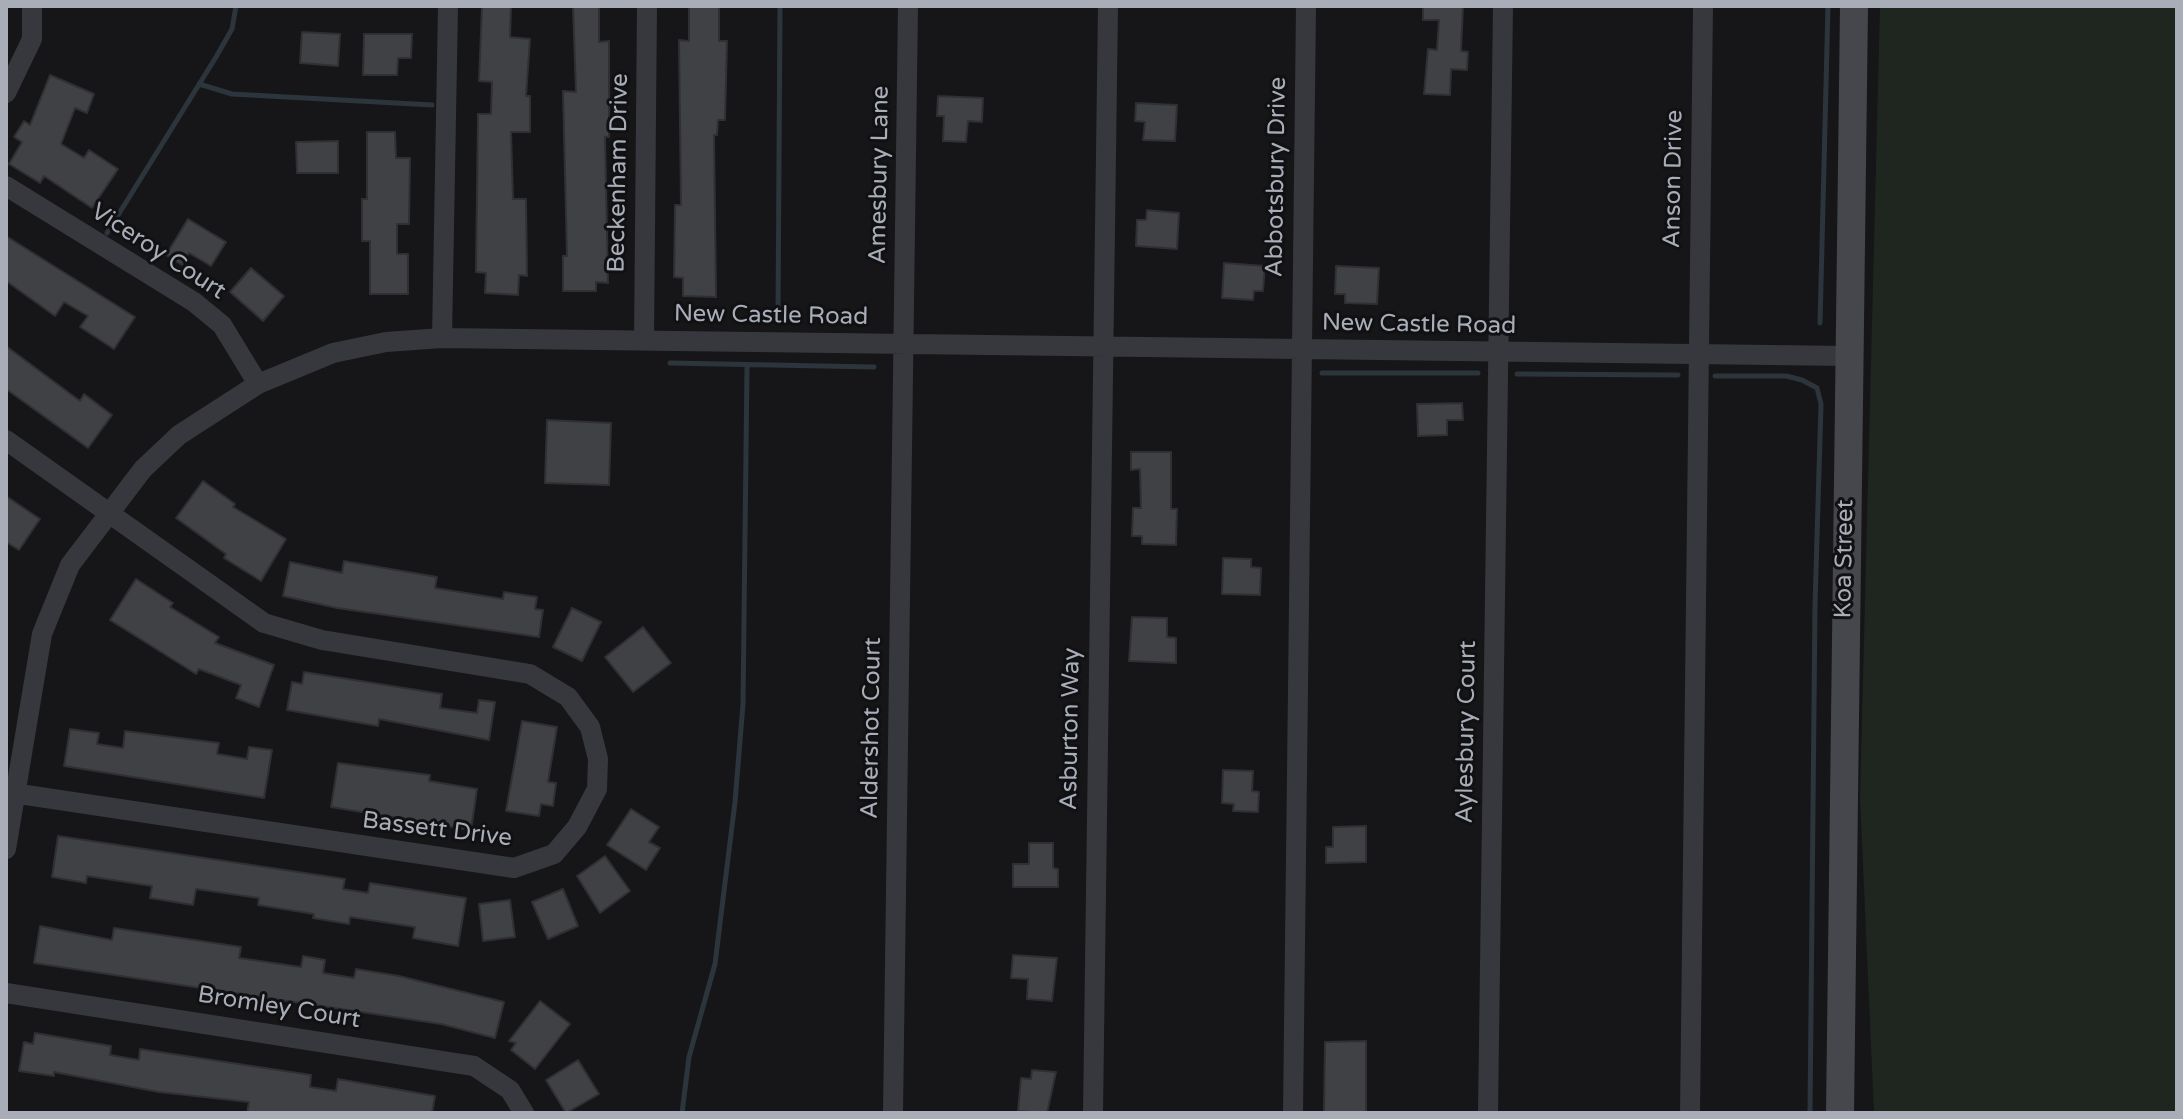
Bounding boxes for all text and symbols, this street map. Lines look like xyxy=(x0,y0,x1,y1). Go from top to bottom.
street label: Beckenham Drive xyxy=(603,73,635,273)
street label: Abbotsbury Drive xyxy=(1261,77,1293,277)
street label: Amesbury Lane xyxy=(864,86,896,264)
street label: Anson Drive xyxy=(1658,110,1690,248)
street label: Viceroy Court xyxy=(85,198,231,306)
street label: New Castle Road xyxy=(674,300,868,332)
street label: New Castle Road xyxy=(1322,309,1516,341)
street label: Koa Street xyxy=(1830,499,1860,619)
street label: Aldershot Court xyxy=(856,637,888,819)
street label: Aylesbury Court xyxy=(1451,640,1483,824)
street label: Asburton Way xyxy=(1055,648,1087,810)
street label: Bassett Drive xyxy=(361,807,513,853)
street label: Bromley Court xyxy=(196,981,362,1035)

